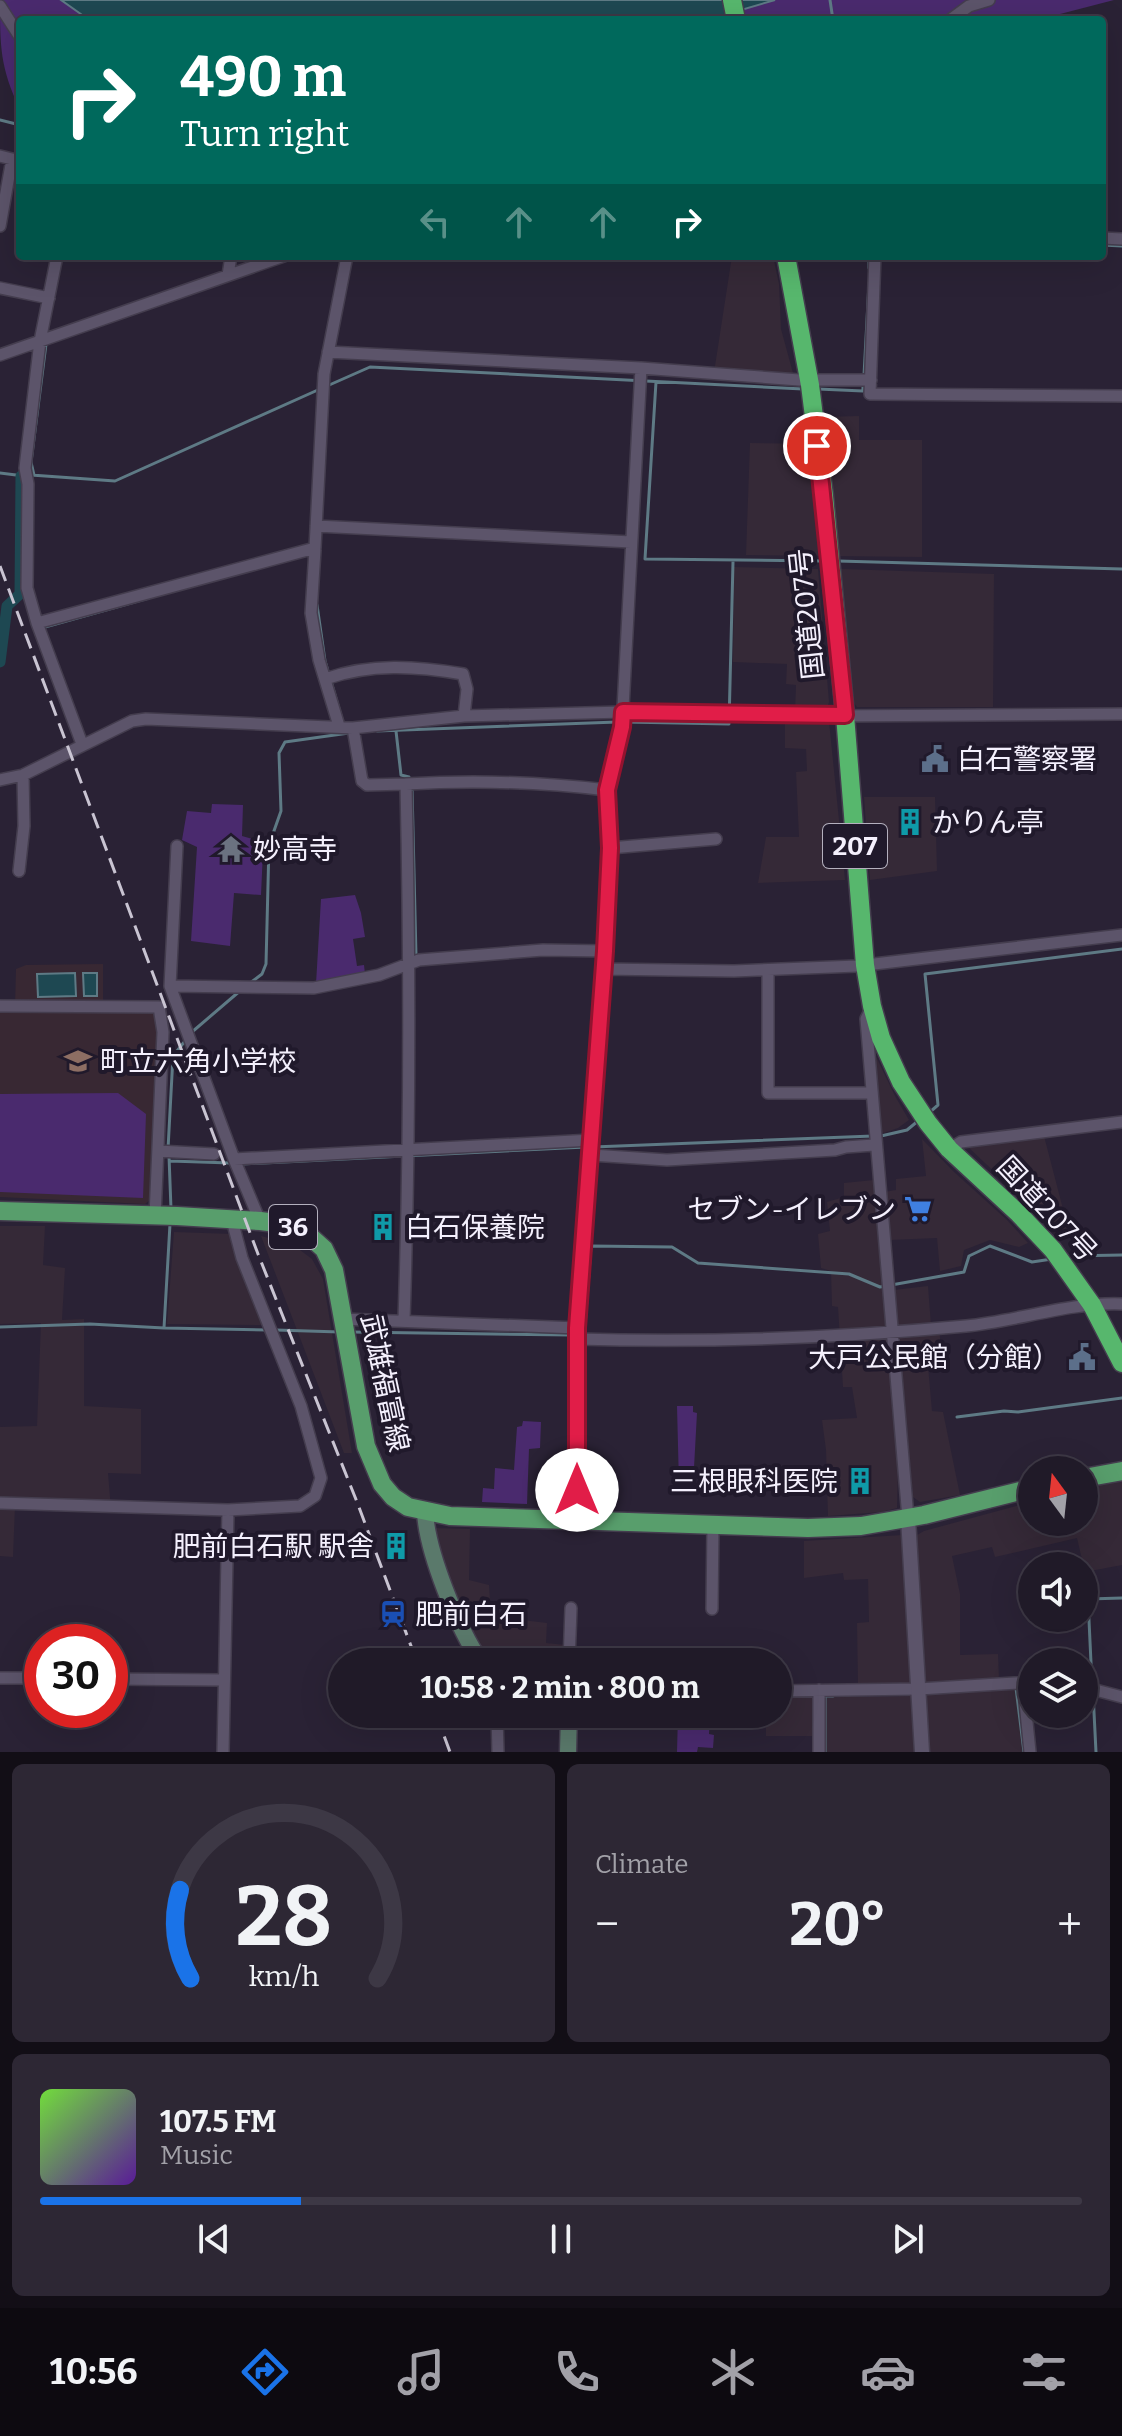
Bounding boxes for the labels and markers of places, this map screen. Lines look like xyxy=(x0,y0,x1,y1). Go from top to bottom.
pin xyxy=(783,412,851,480)
place label: 白石警察署 xyxy=(957,743,1097,776)
public building icon: 白石警察署 xyxy=(920,744,950,774)
place label: かりん亭 xyxy=(932,806,1044,839)
building icon: かりん亭 xyxy=(895,807,925,837)
place label: 妙高寺 xyxy=(253,833,337,866)
temple icon: 妙高寺 xyxy=(216,834,246,864)
place label: 町立六角小学校 xyxy=(100,1045,296,1078)
school or university icon: 町立六角小学校 xyxy=(63,1046,93,1076)
place label: セブン-イレブン xyxy=(687,1193,896,1226)
supermarket icon: セブン-イレブン xyxy=(903,1194,933,1224)
place label: 白石保養院 xyxy=(405,1211,545,1244)
building icon: 白石保養院 xyxy=(368,1212,398,1242)
place label: 大戸公民館（分館） xyxy=(808,1341,1060,1374)
public building icon: 大戸公民館（分館） xyxy=(1067,1342,1097,1372)
place label: 三根眼科医院 xyxy=(670,1465,838,1498)
building icon: 三根眼科医院 xyxy=(845,1466,875,1496)
place label: 肥前白石駅 駅舎 xyxy=(172,1530,374,1563)
building icon: 肥前白石駅 駅舎 xyxy=(381,1531,411,1561)
place label: 肥前白石 xyxy=(415,1598,527,1631)
station icon: 肥前白石 xyxy=(378,1599,408,1629)

